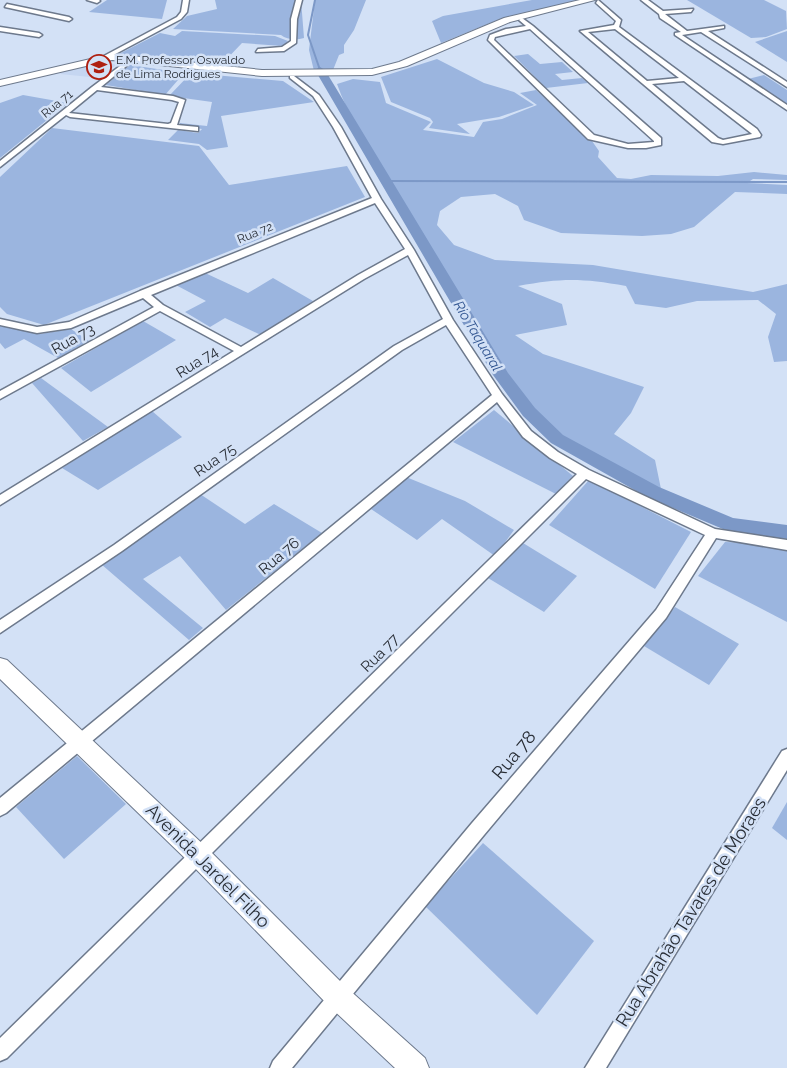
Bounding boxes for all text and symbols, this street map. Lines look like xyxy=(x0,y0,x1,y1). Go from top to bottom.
place label: E.M. Professor Oswaldo de Lima Rodrigues xyxy=(116,53,245,81)
school or university icon: E.M. Professor Oswaldo de Lima Rodrigues xyxy=(86,54,112,80)
street label: Rua 71 xyxy=(39,87,75,121)
street label: Rua 72 xyxy=(235,220,275,246)
water label: Rio Taquaral xyxy=(451,298,505,374)
street label: Rua 73 xyxy=(48,320,98,358)
street label: Rua 74 xyxy=(173,342,221,382)
street label: Rua 75 xyxy=(191,440,239,480)
street label: Rua 76 xyxy=(255,534,303,578)
street label: Rua 77 xyxy=(357,630,403,676)
street label: Rua 78 xyxy=(487,726,540,783)
street label: Rua Abrahão Tavares de Moraes xyxy=(611,793,770,1030)
street label: Avenida Jardel Filho xyxy=(142,799,275,932)

